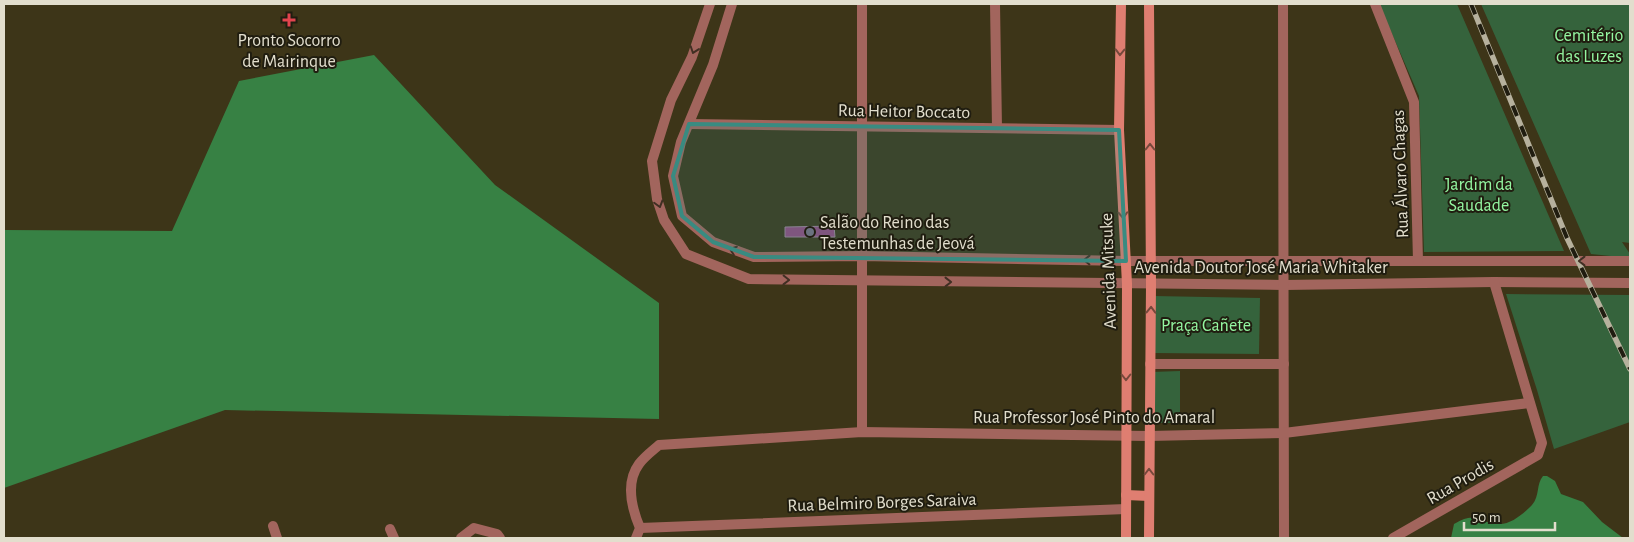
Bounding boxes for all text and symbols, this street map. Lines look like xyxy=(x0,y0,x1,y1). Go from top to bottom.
marker: Pronto Socorro de Mairinque xyxy=(282,13,296,27)
park label: Cemitério das Luzes xyxy=(1555,27,1624,66)
place label: Pronto Socorro de Mairinque xyxy=(237,32,341,71)
one-way arrow xyxy=(690,45,700,54)
one-way arrow xyxy=(1115,49,1125,57)
street label: Rua Heitor Boccato xyxy=(838,102,970,122)
street label: Rua Álvaro Chagas xyxy=(1387,109,1412,239)
one-way arrow xyxy=(1145,143,1155,150)
park label: Jardim da Saudade xyxy=(1445,176,1513,215)
one-way arrow xyxy=(653,199,664,208)
one-way arrow xyxy=(1118,211,1129,219)
street label: Avenida Mitsuke xyxy=(1098,213,1120,329)
place label: Salão do Reino das Testemunhas de Jeová xyxy=(820,214,975,253)
marker: Salão do Reino das Testemunhas de Jeová xyxy=(804,226,816,238)
one-way arrow xyxy=(729,246,738,256)
one-way arrow xyxy=(1082,255,1090,265)
one-way arrow xyxy=(1577,256,1585,266)
street label: Avenida Doutor José Maria Whitaker xyxy=(1134,259,1388,277)
one-way arrow xyxy=(782,275,790,285)
one-way arrow xyxy=(945,277,953,287)
one-way arrow xyxy=(1146,305,1156,313)
park label: Praça Cañete xyxy=(1161,317,1251,335)
one-way arrow xyxy=(1121,374,1131,382)
street label: Rua Professor José Pinto do Amaral xyxy=(973,409,1215,427)
street label: Rua Prodis xyxy=(1424,456,1497,508)
one-way arrow xyxy=(1144,468,1154,476)
street label: Rua Belmiro Borges Saraiva xyxy=(787,491,977,515)
scale bar xyxy=(1464,500,1555,532)
text: 50 m xyxy=(1472,510,1501,525)

